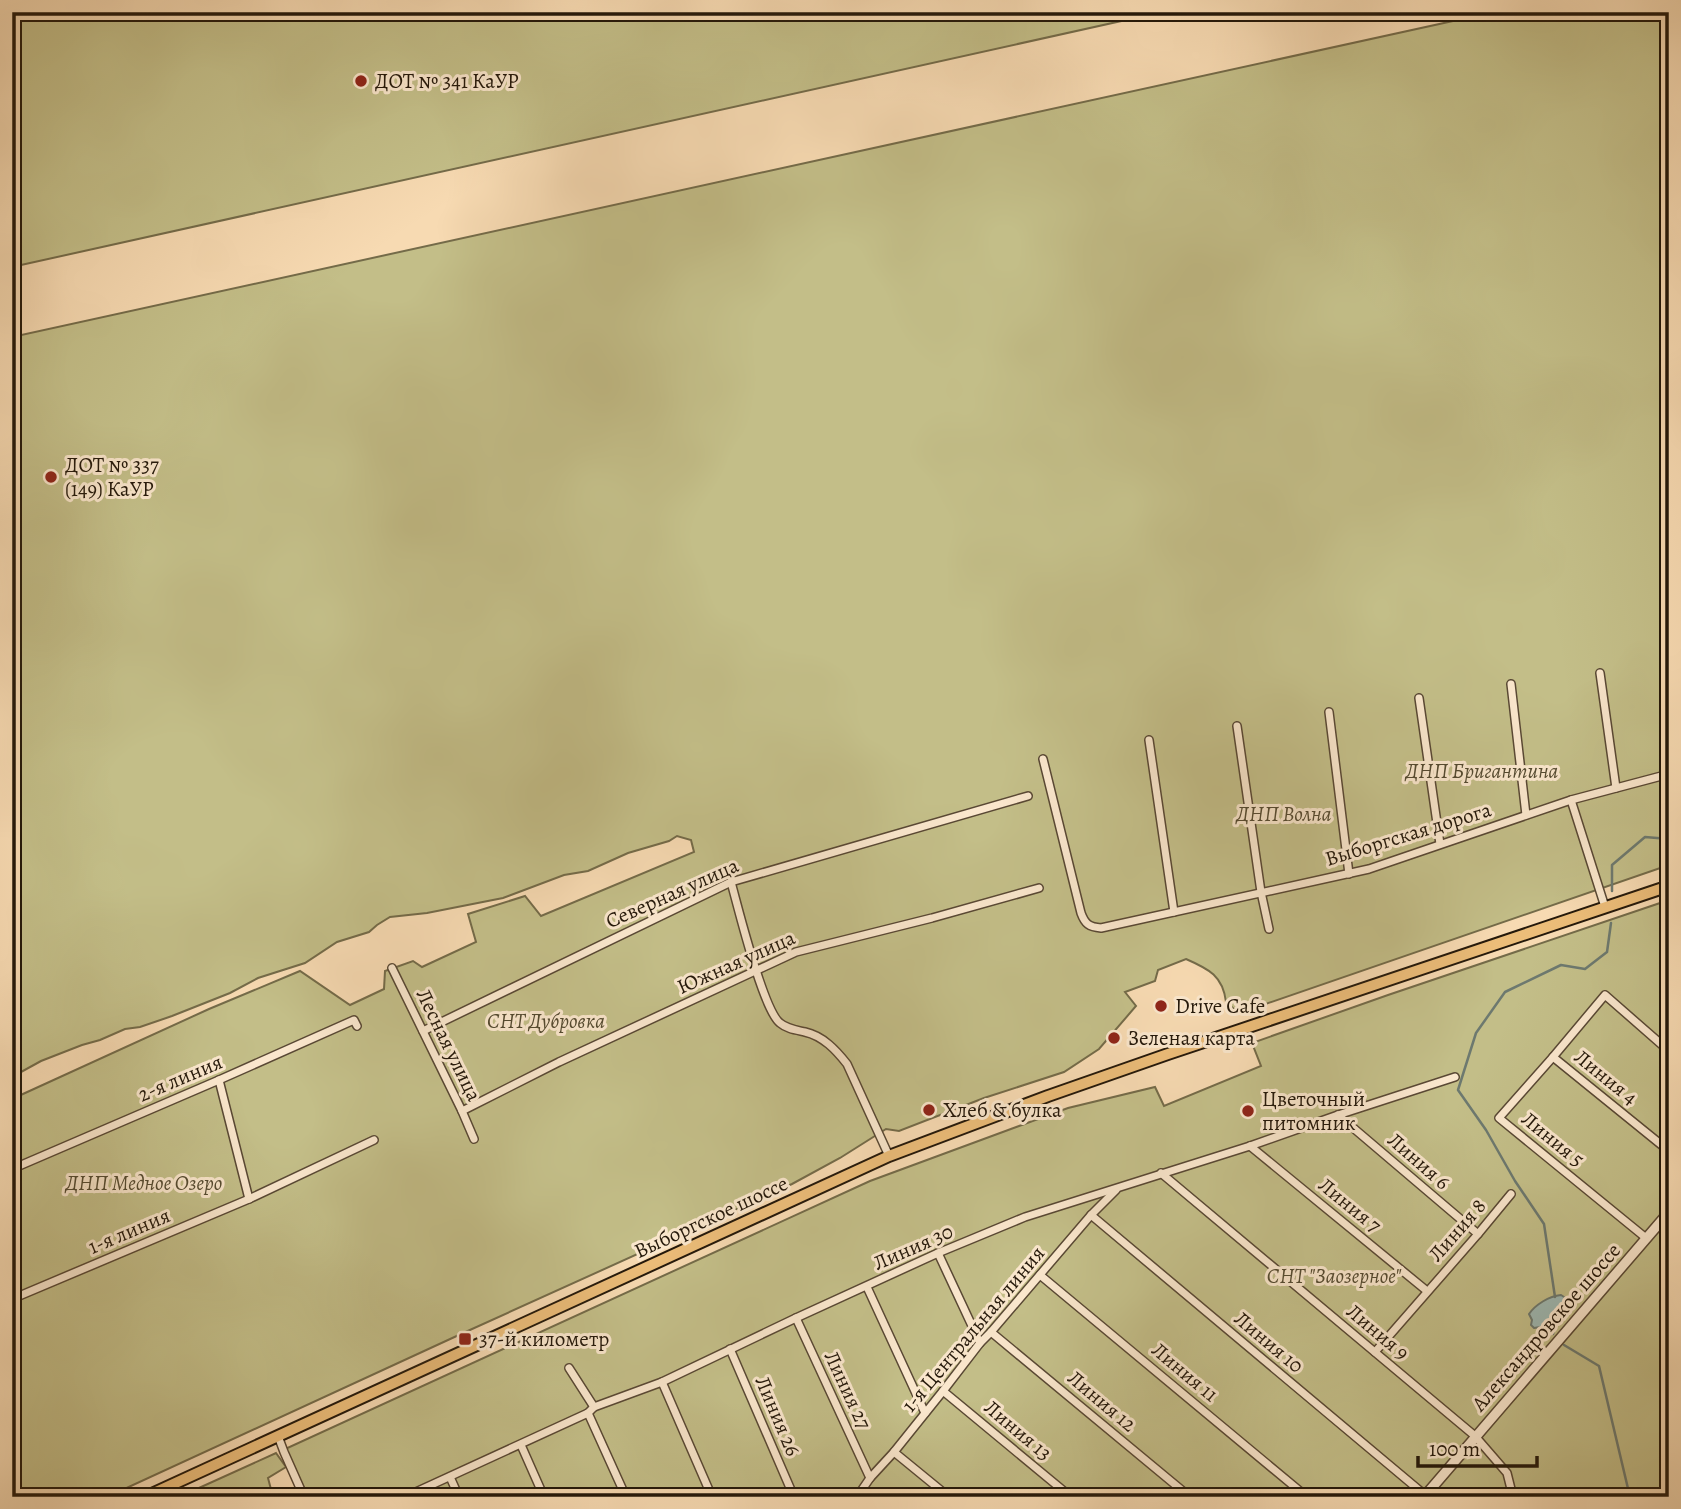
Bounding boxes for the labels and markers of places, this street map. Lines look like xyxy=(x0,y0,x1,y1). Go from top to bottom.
place label: ДОТ № 341 КаУР xyxy=(375,67,519,95)
marker: ДОТ № 341 КаУР xyxy=(353,73,369,89)
place label: ДОТ № 337 (149) КаУР xyxy=(65,451,159,503)
marker: ДОТ № 337 (149) КаУР xyxy=(43,469,59,485)
place label: Drive Cafe xyxy=(1175,992,1265,1020)
marker: Drive Cafe xyxy=(1153,998,1169,1014)
place label: Зеленая карта xyxy=(1128,1024,1255,1052)
marker: Зеленая карта xyxy=(1106,1030,1122,1046)
place label: Цветочный питомник xyxy=(1262,1085,1365,1137)
place label: Хлеб & булка xyxy=(943,1096,1062,1124)
marker: Хлеб & булка xyxy=(921,1102,937,1118)
marker: Цветочный питомник xyxy=(1240,1103,1256,1119)
place label: 37-й километр xyxy=(479,1325,609,1353)
marker: 37-й километр xyxy=(457,1331,473,1347)

